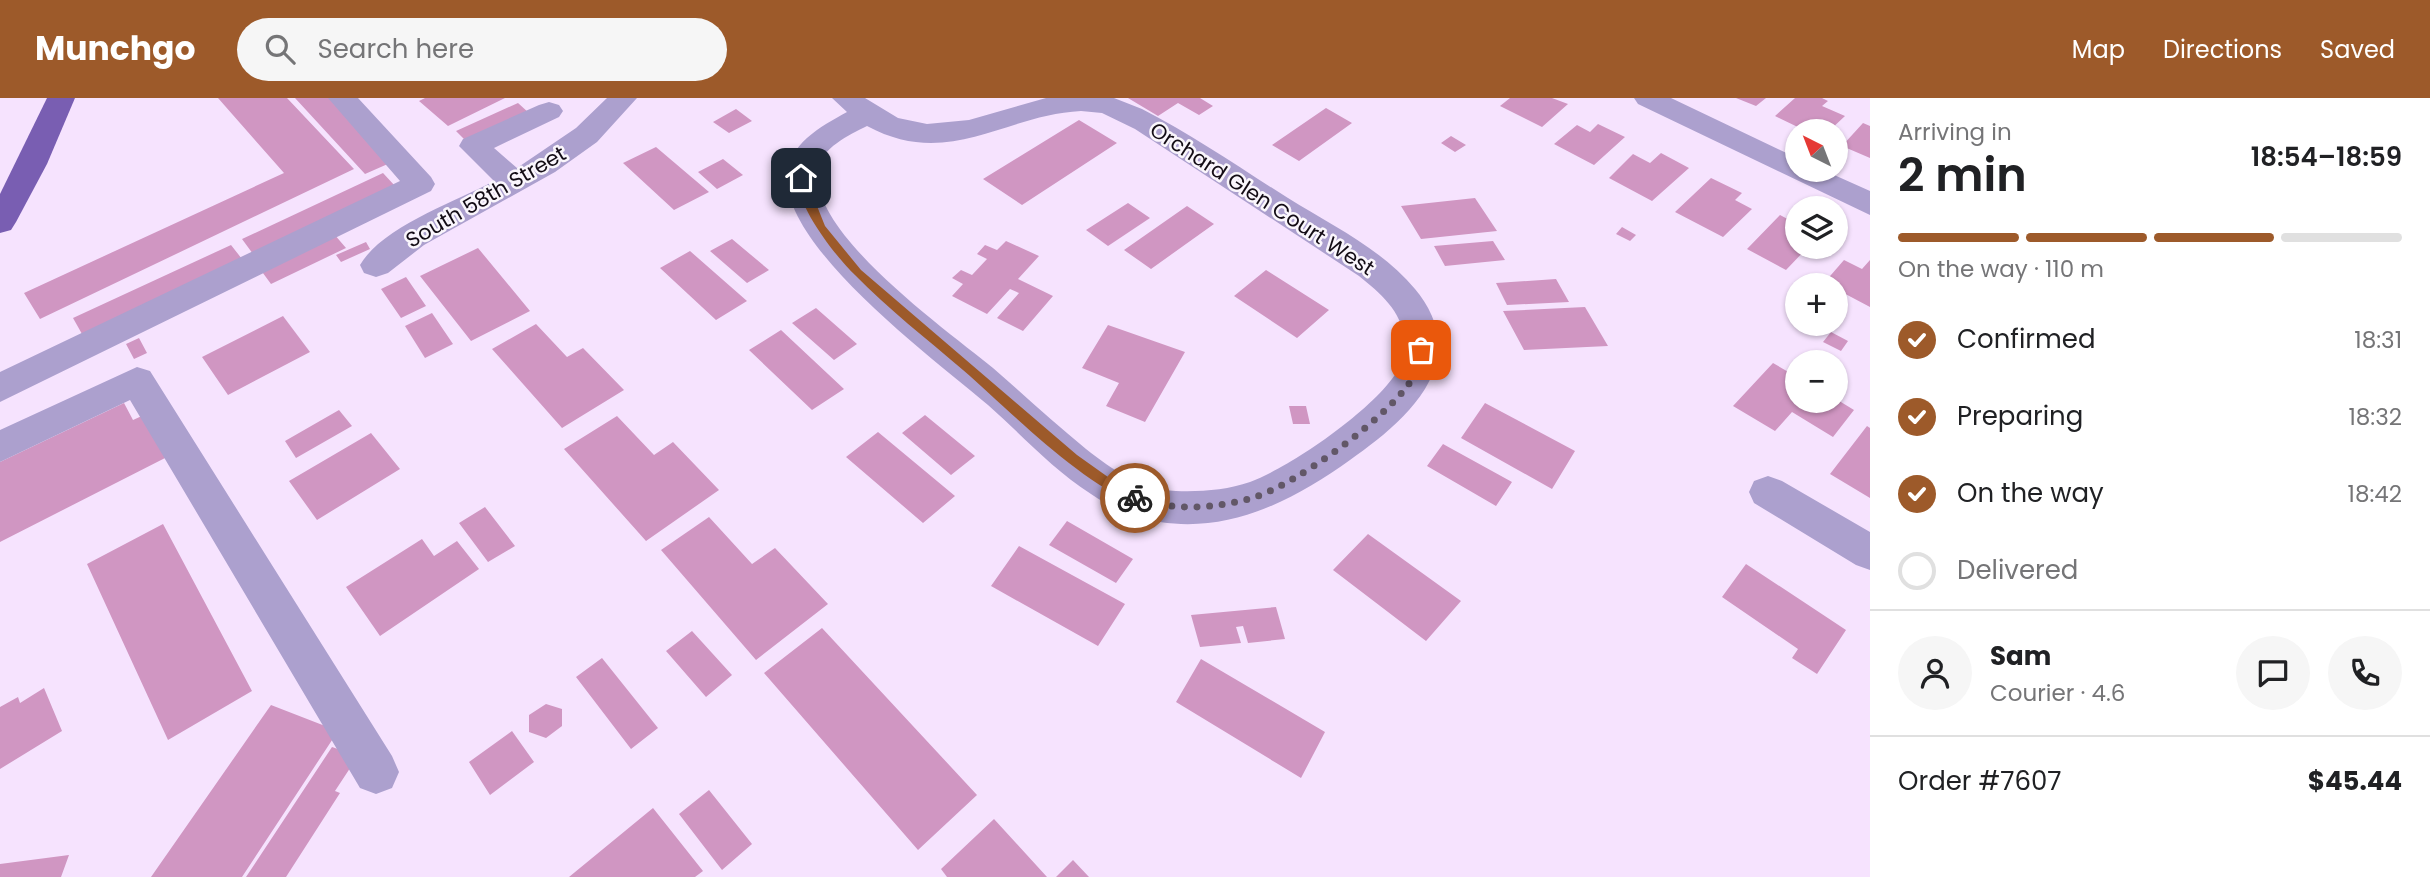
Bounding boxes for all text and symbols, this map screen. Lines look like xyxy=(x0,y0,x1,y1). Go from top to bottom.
search box xyxy=(237,18,727,81)
text: Munchgo xyxy=(35,25,195,72)
icon: search xyxy=(261,30,299,68)
text: Search here xyxy=(317,31,474,67)
text: Map xyxy=(2072,33,2125,66)
text: Directions xyxy=(2163,33,2282,66)
text: Saved xyxy=(2320,33,2395,66)
street label: Orchard Glen Court West xyxy=(1144,115,1380,282)
text: Arriving in xyxy=(1898,116,2012,148)
north arrow xyxy=(1785,119,1848,182)
map controls xyxy=(1785,119,1848,413)
street label: South 58th Street xyxy=(400,139,571,254)
text: 18:54–18:59 xyxy=(2251,139,2402,175)
text: 2 min xyxy=(1898,143,2027,207)
pin xyxy=(771,148,831,208)
icon: home xyxy=(782,159,820,197)
button: layers xyxy=(1785,196,1848,259)
text: On the way · 110 m xyxy=(1898,253,2104,285)
button: + xyxy=(1785,273,1848,336)
pin xyxy=(1391,320,1451,380)
icon: check xyxy=(1898,321,1936,359)
text: Confirmed xyxy=(1957,321,2095,357)
text: 18:31 xyxy=(2354,324,2402,356)
icon: bag xyxy=(1402,331,1440,369)
button: − xyxy=(1785,350,1848,413)
icon: check xyxy=(1898,398,1936,436)
text: Preparing xyxy=(1957,398,2083,434)
text: 18:32 xyxy=(2348,401,2402,433)
courier xyxy=(1100,463,1170,533)
icon: check xyxy=(1898,475,1936,513)
text: On the way xyxy=(1957,475,2104,511)
text: 18:42 xyxy=(2348,478,2402,510)
icon: bike xyxy=(1116,479,1154,517)
text: Delivered xyxy=(1957,552,2078,588)
button: person xyxy=(1898,636,1972,710)
button: chat xyxy=(2236,636,2310,710)
button: phone xyxy=(2328,636,2402,710)
text: Sam xyxy=(1990,638,2051,674)
text: Courier · 4.6 xyxy=(1990,677,2125,709)
text: Order #7607 xyxy=(1898,763,2062,799)
text: $45.44 xyxy=(2308,763,2402,799)

